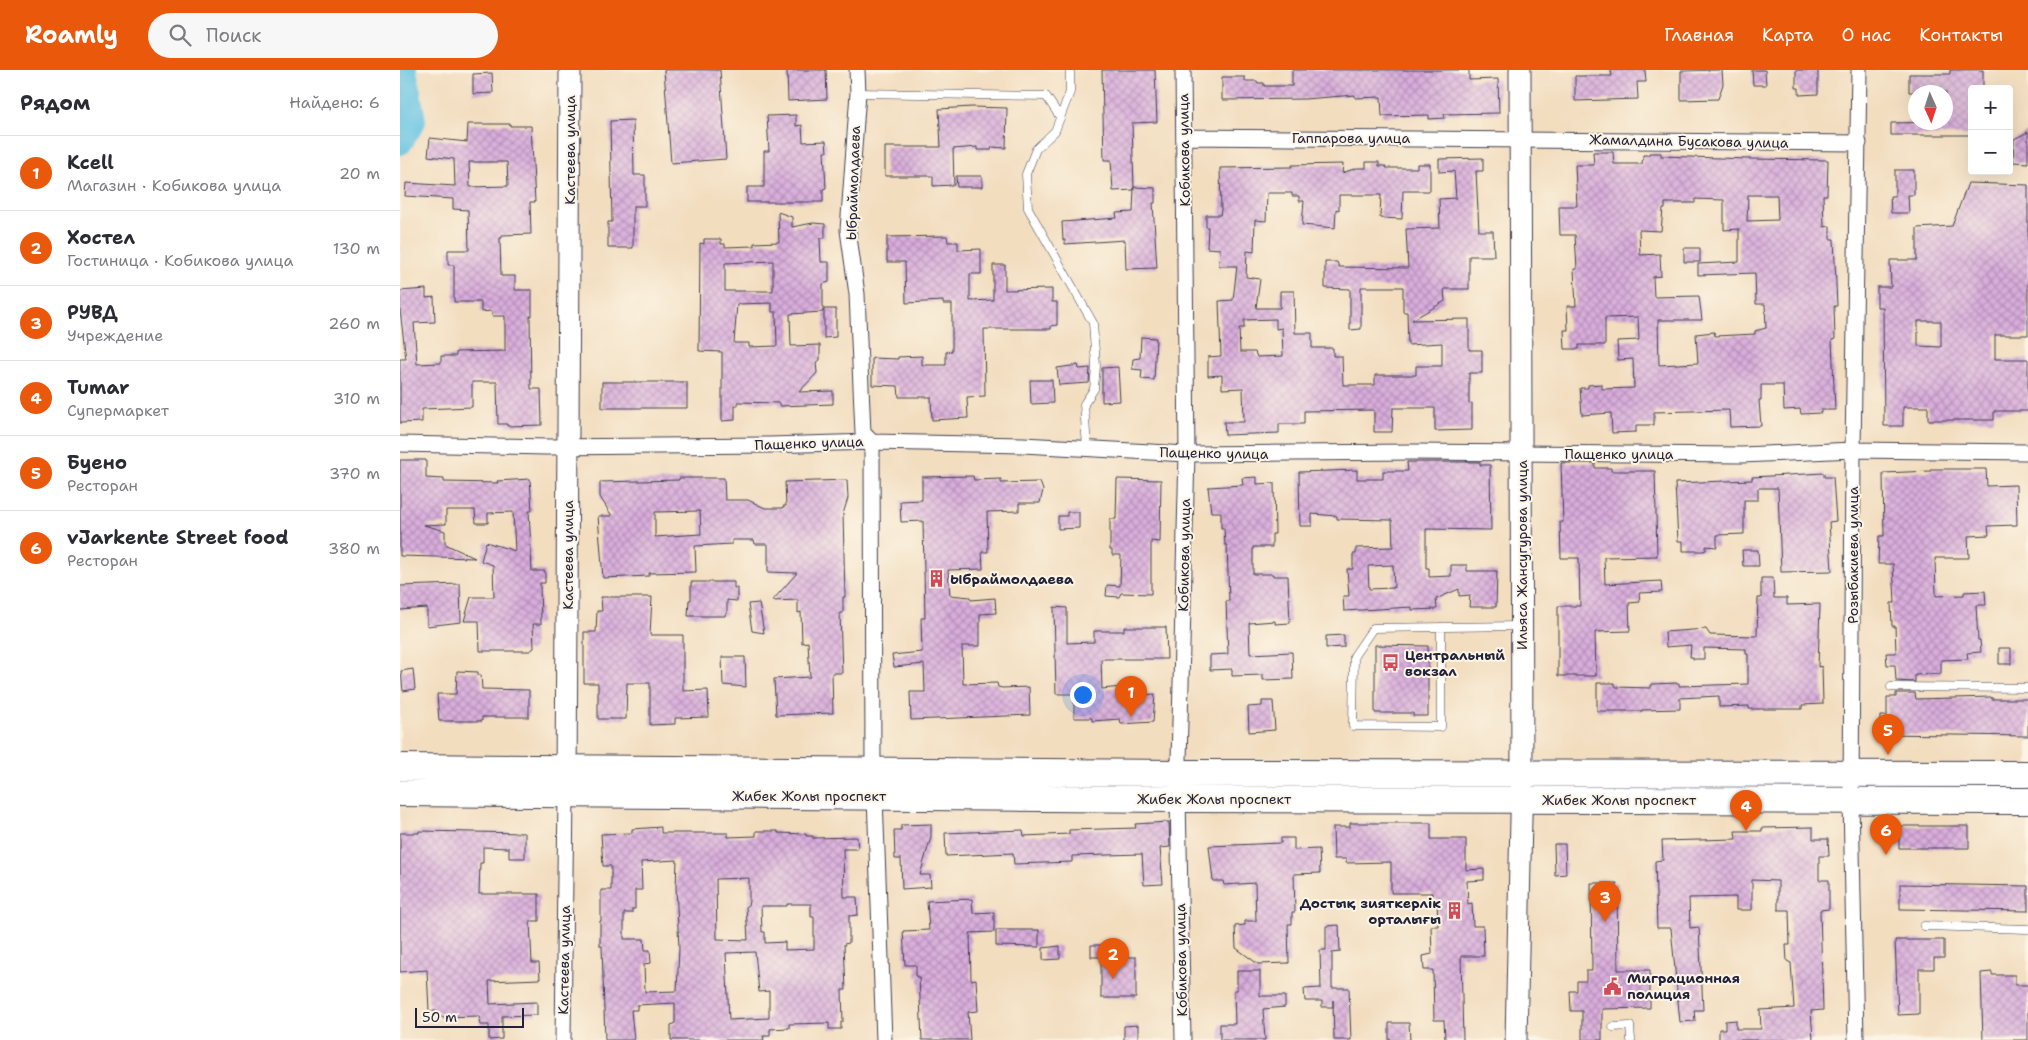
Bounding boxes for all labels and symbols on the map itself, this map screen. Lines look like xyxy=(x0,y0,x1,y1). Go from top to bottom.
north arrow xyxy=(1908,85,1953,130)
street label: Кобикова улица xyxy=(1174,93,1194,207)
street label: Кастеева улица xyxy=(561,95,579,205)
street label: Ыбраймолдаева xyxy=(842,125,864,241)
street label: Гаппарова улица xyxy=(1292,129,1410,147)
street label: Жамалдина Бусакова улица xyxy=(1589,130,1789,152)
street label: Пащенко улица xyxy=(754,432,864,454)
street label: Пащенко улица xyxy=(1159,443,1269,463)
street label: Пащенко улица xyxy=(1564,445,1674,463)
street label: Ильяса Жансугурова улица xyxy=(1513,460,1531,650)
street label: Розыбакиева улица xyxy=(1844,486,1862,624)
street label: Кобикова улица xyxy=(1174,498,1194,612)
street label: Кастеева улица xyxy=(559,500,577,610)
building icon: Ыбраймолдаева xyxy=(926,569,946,589)
place label: Ыбраймолдаева xyxy=(950,570,1074,588)
place label: Центральный вокзал xyxy=(1405,646,1505,680)
bus stop icon: Центральный вокзал xyxy=(1381,653,1401,673)
pin: 1 xyxy=(1115,676,1147,717)
your location xyxy=(1070,682,1096,708)
pin: 5 xyxy=(1872,714,1904,755)
street label: Жибек Жолы проспект xyxy=(732,787,887,805)
street label: Жибек Жолы проспект xyxy=(1137,790,1292,808)
pin: 4 xyxy=(1730,790,1762,831)
street label: Жибек Жолы проспект xyxy=(1542,791,1697,809)
pin: 6 xyxy=(1870,814,1902,855)
pin: 3 xyxy=(1589,881,1621,922)
place label: Достық зияткерлік орталығы xyxy=(1300,894,1441,928)
building icon: Достық зияткерлік орталығы xyxy=(1445,901,1465,921)
street label: Кобикова улица xyxy=(1171,903,1191,1017)
street label: Кастеева улица xyxy=(554,905,574,1015)
pin: 2 xyxy=(1097,938,1129,979)
place label: Миграционная полиция xyxy=(1627,969,1740,1003)
public building icon: Миграционная полиция xyxy=(1603,976,1623,996)
scale bar xyxy=(415,1005,524,1028)

